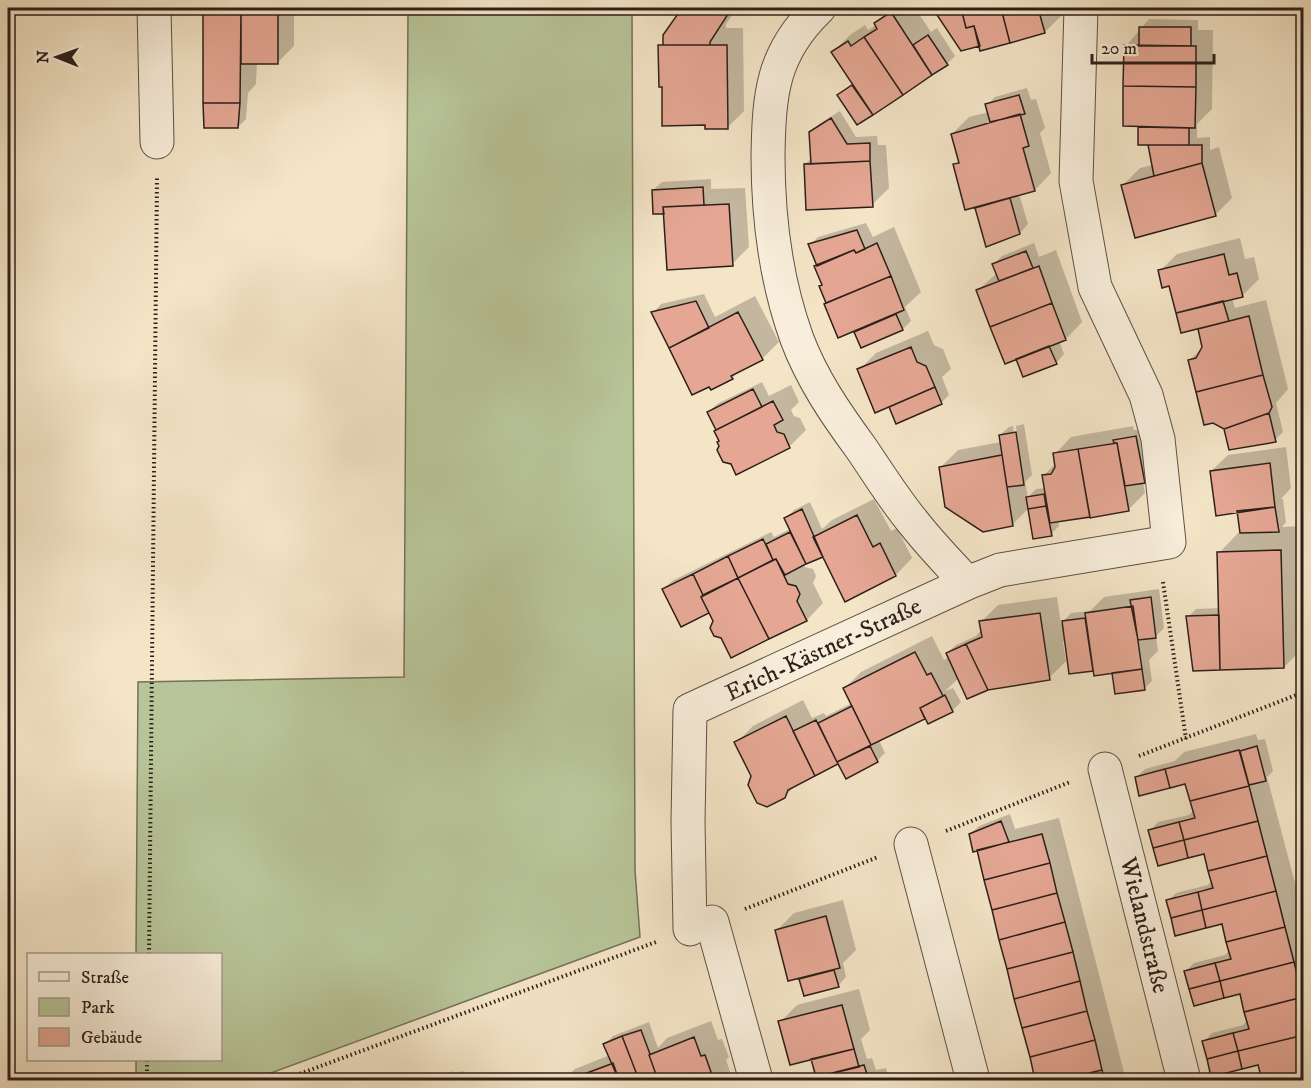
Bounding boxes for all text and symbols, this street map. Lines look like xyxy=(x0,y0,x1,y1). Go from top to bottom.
north arrow xyxy=(27,27,87,87)
scale bar xyxy=(1092,27,1214,65)
text: 20 m xyxy=(1101,38,1137,60)
text: N xyxy=(33,50,53,63)
street label: Erich-Kästner-Straße xyxy=(721,591,926,708)
street label: Wielandstraße xyxy=(1112,853,1175,996)
legend xyxy=(27,953,222,1061)
text: Straße xyxy=(81,967,129,989)
text: Park xyxy=(81,997,115,1019)
text: Gebäude xyxy=(81,1027,142,1049)

